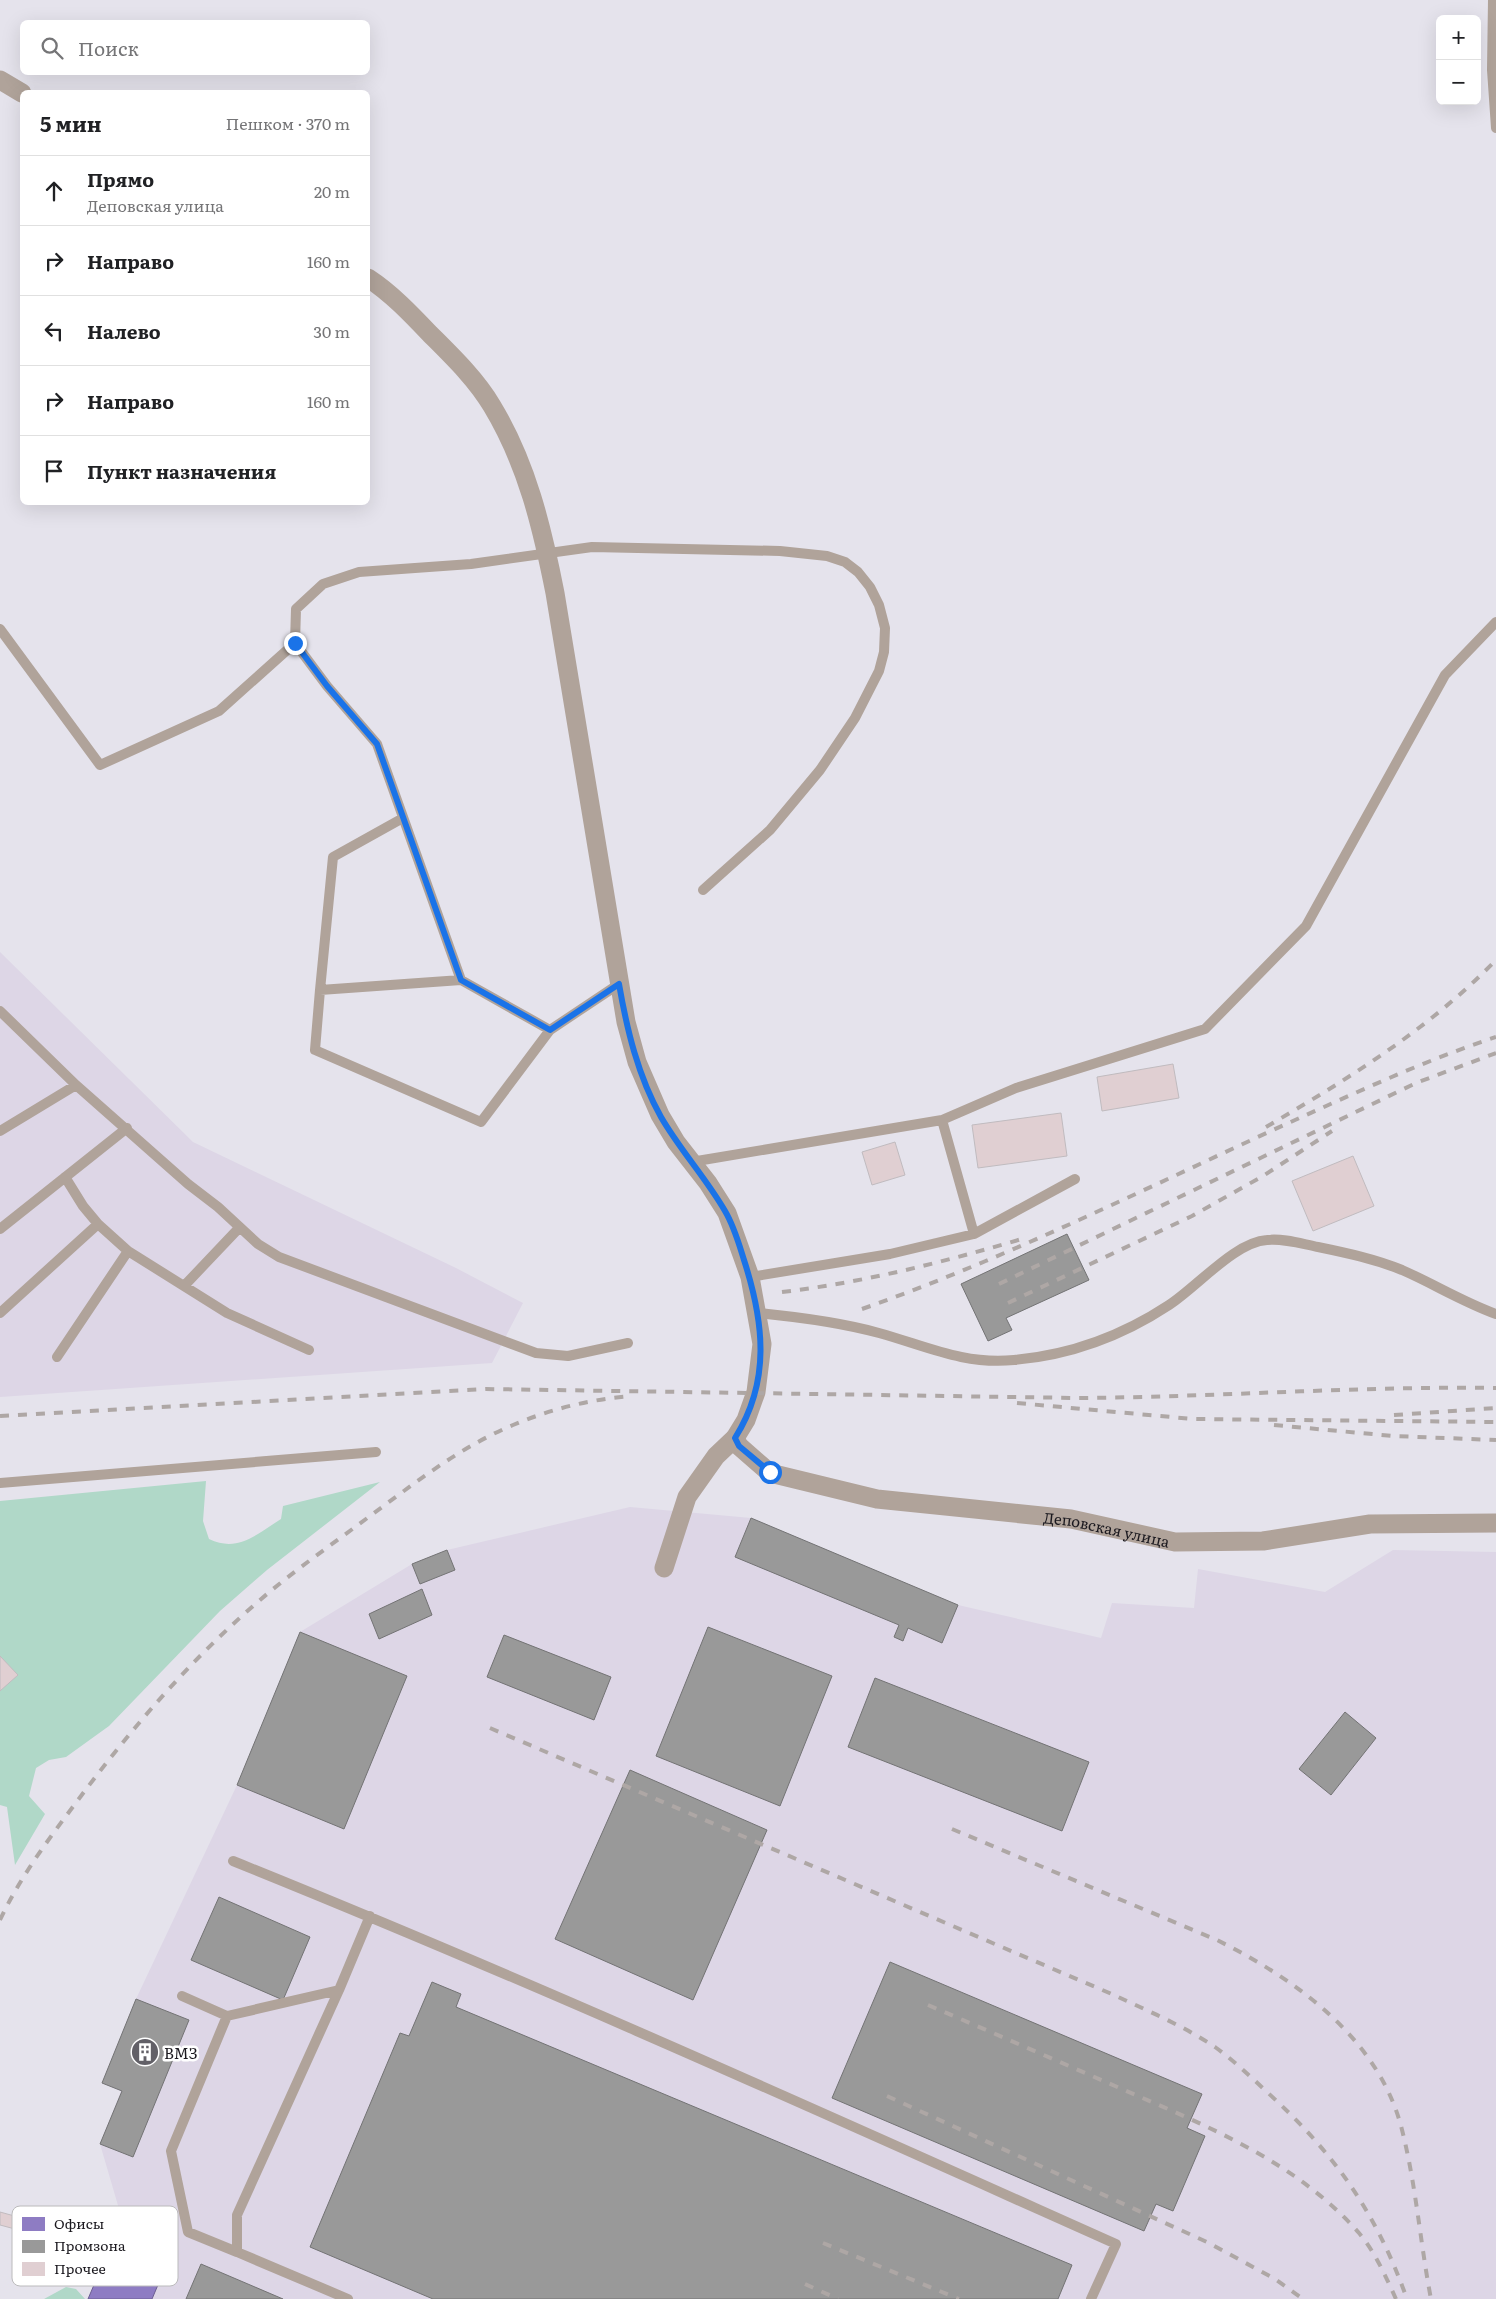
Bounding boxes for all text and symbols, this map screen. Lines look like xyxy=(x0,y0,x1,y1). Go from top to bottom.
map controls xyxy=(1436,15,1481,105)
button: + xyxy=(1436,15,1481,60)
search box xyxy=(20,20,370,75)
icon: search xyxy=(38,34,66,62)
text: Поиск xyxy=(78,34,139,62)
button: − xyxy=(1436,60,1481,105)
text: 5 мин xyxy=(40,107,102,138)
text: Пешком · 370 m xyxy=(226,111,350,135)
text: Прямо xyxy=(87,165,154,193)
icon: ahead xyxy=(40,177,68,205)
text: 20 m xyxy=(314,179,350,203)
text: Деповская улица xyxy=(87,193,224,217)
icon: right xyxy=(40,247,68,275)
text: Направо xyxy=(87,247,174,275)
text: 160 m xyxy=(307,249,350,273)
icon: left xyxy=(40,317,68,345)
text: Налево xyxy=(87,317,161,345)
text: 30 m xyxy=(313,319,350,343)
icon: right xyxy=(40,387,68,415)
text: Направо xyxy=(87,387,174,415)
text: 160 m xyxy=(307,389,350,413)
icon: arrive xyxy=(40,457,68,485)
text: Пункт назначения xyxy=(87,457,276,485)
route end xyxy=(284,632,307,655)
route start xyxy=(759,1461,782,1484)
street label: Деповская улица xyxy=(1043,1505,1173,1552)
building icon: ВМЗ xyxy=(130,2037,160,2067)
place label: ВМЗ xyxy=(164,2041,197,2064)
legend xyxy=(12,2206,178,2286)
text: Офисы xyxy=(54,2213,104,2233)
text: Промзона xyxy=(54,2235,126,2255)
text: Прочее xyxy=(54,2258,106,2278)

